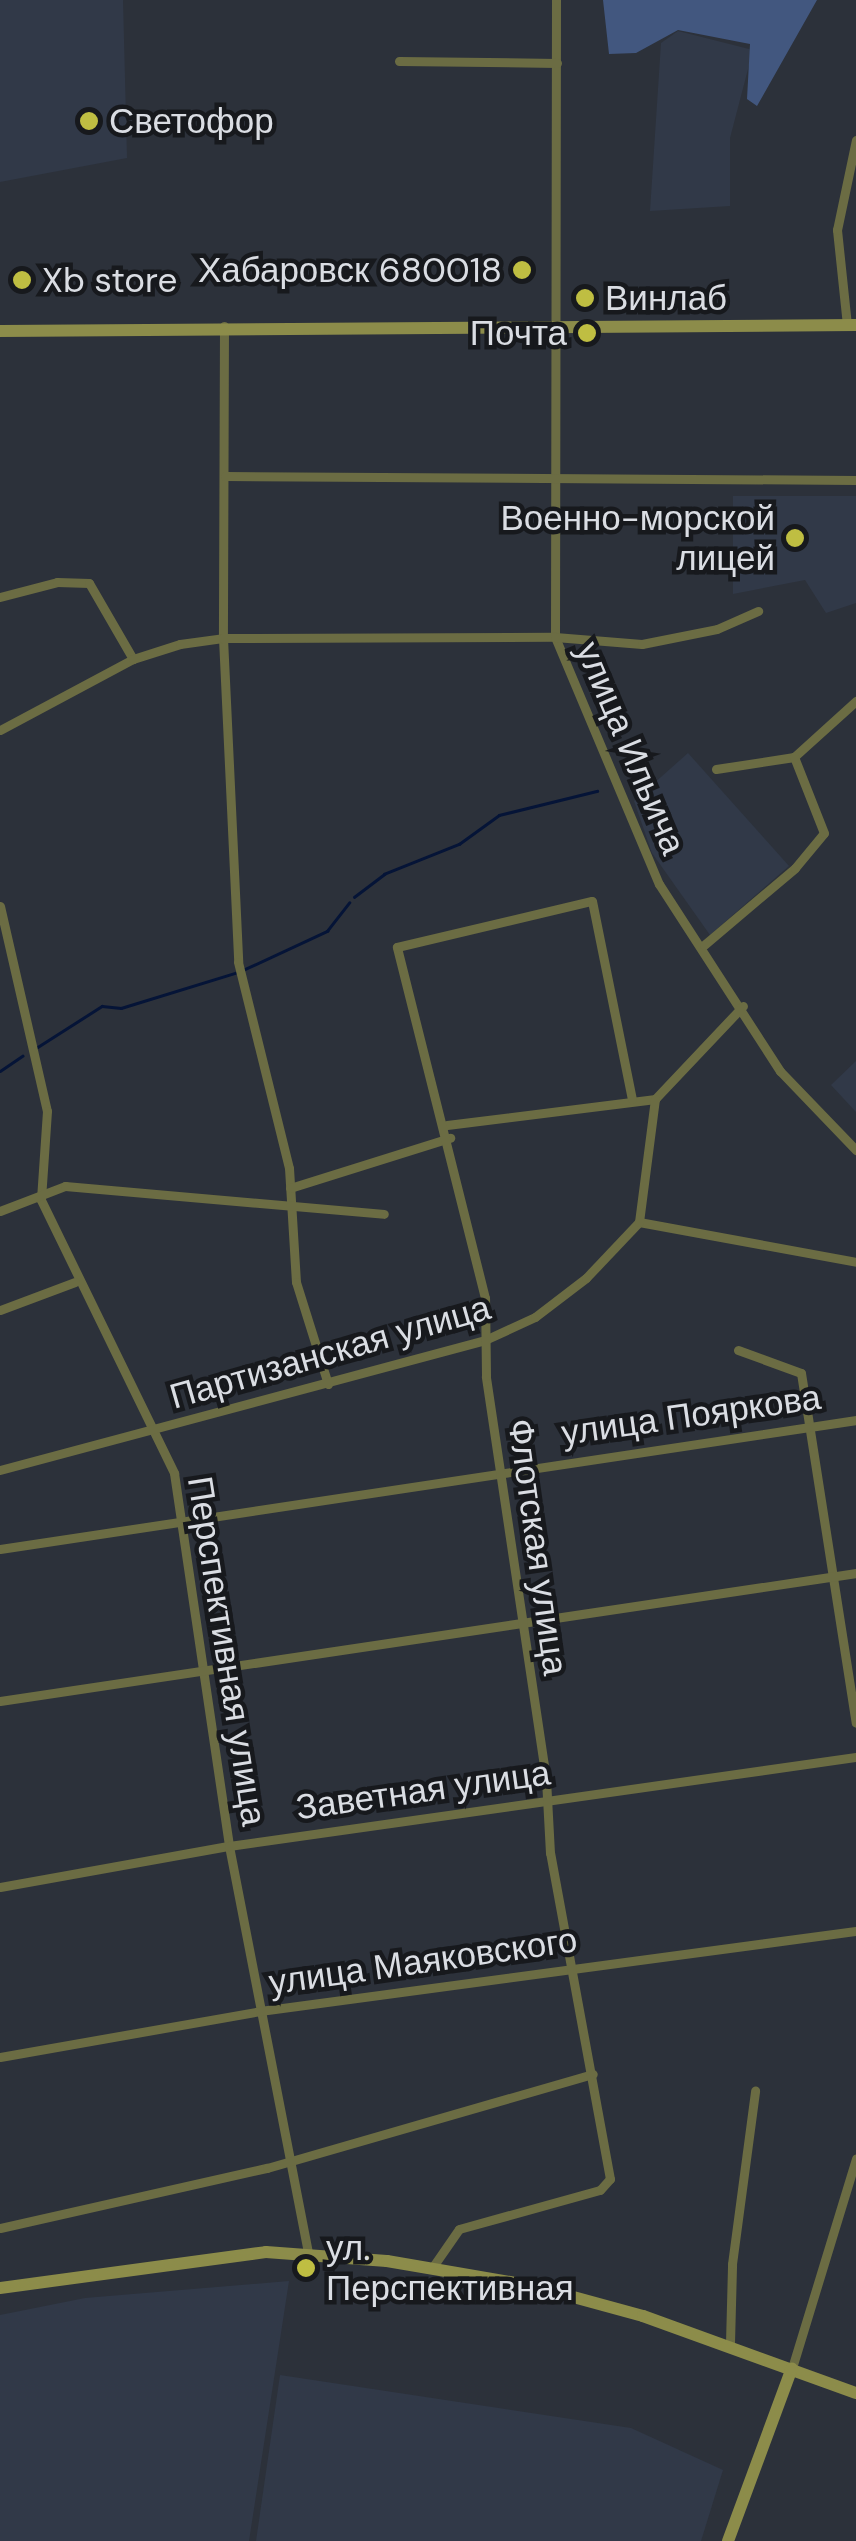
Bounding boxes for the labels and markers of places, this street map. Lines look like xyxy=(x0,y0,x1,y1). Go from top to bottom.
place label: Светофор xyxy=(109,100,274,142)
marker: Светофор xyxy=(78,110,100,132)
place label: Хабаровск 680018 xyxy=(198,249,502,291)
place label: Xb store xyxy=(42,259,177,301)
marker: Хабаровск 680018 xyxy=(511,259,533,281)
marker: Xb store xyxy=(11,269,33,291)
place label: Винлаб xyxy=(605,277,727,319)
marker: Винлаб xyxy=(574,287,596,309)
place label: Почта xyxy=(470,312,567,354)
marker: Почта xyxy=(576,322,598,344)
place label: Военно-морской лицей xyxy=(500,497,775,579)
marker: Военно-морской лицей xyxy=(784,527,806,549)
place label: ул. Перспективная xyxy=(326,2227,574,2309)
marker: ул. Перспективная xyxy=(295,2257,317,2279)

